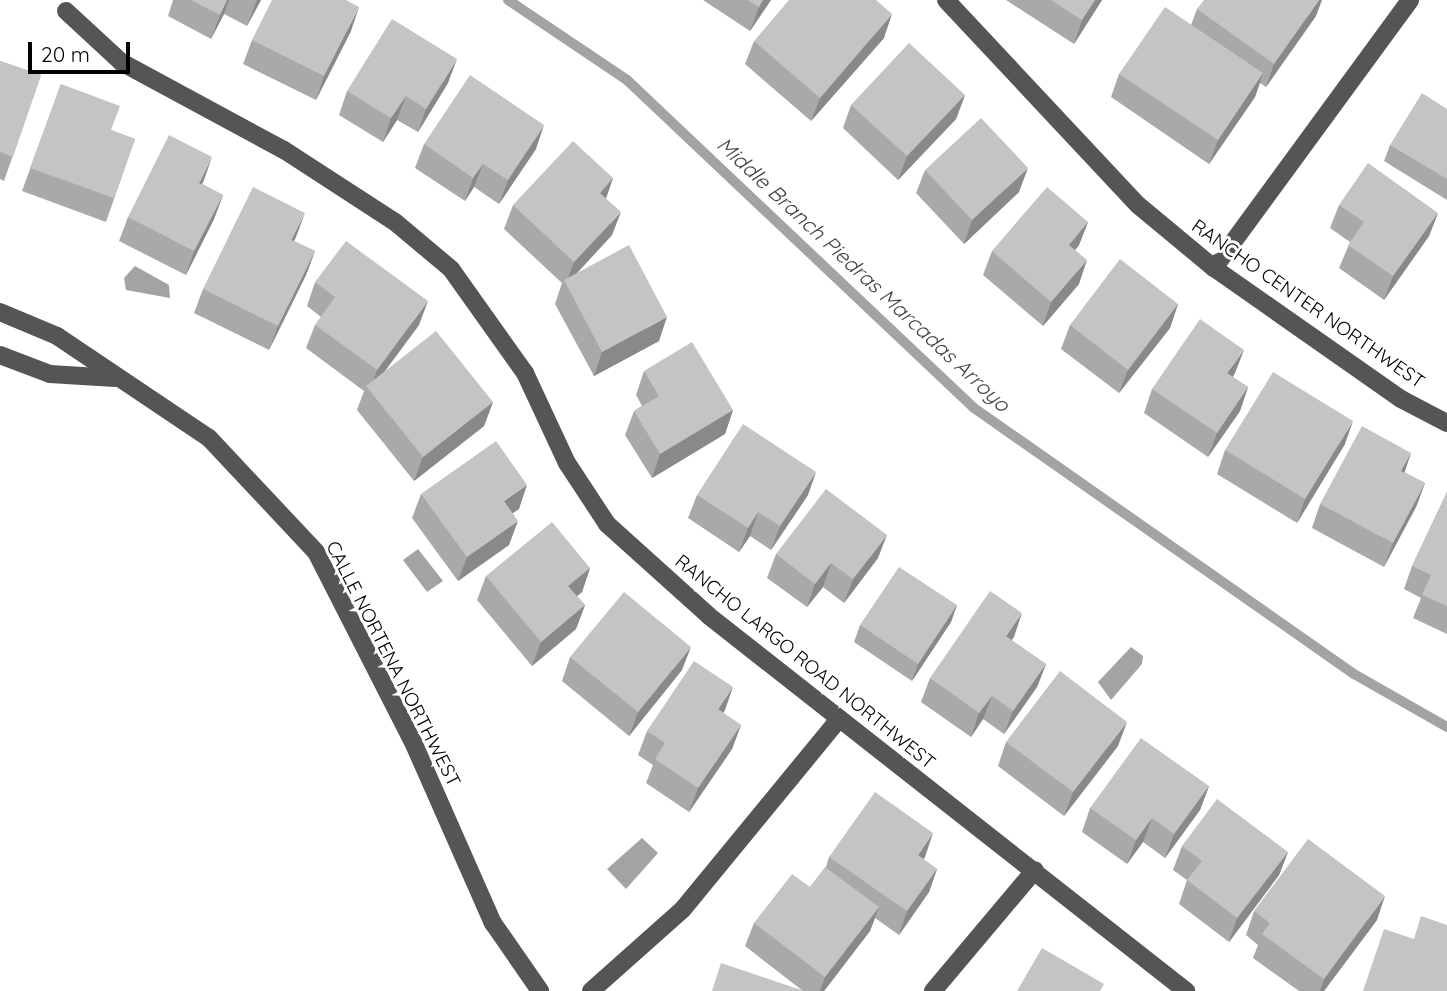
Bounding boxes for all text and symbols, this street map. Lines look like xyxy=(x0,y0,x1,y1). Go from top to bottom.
scale bar xyxy=(32,28,133,72)
text: 20 m xyxy=(41,41,90,67)
water label: Middle Branch Piedras Marcadas Arroyo xyxy=(712,131,1016,417)
street label: RANCHO CENTER NORTHWEST xyxy=(1187,215,1429,393)
street label: CALLE NORTENA NORTHWEST xyxy=(321,537,465,791)
street label: RANCHO LARGO ROAD NORTHWEST xyxy=(670,550,940,774)

